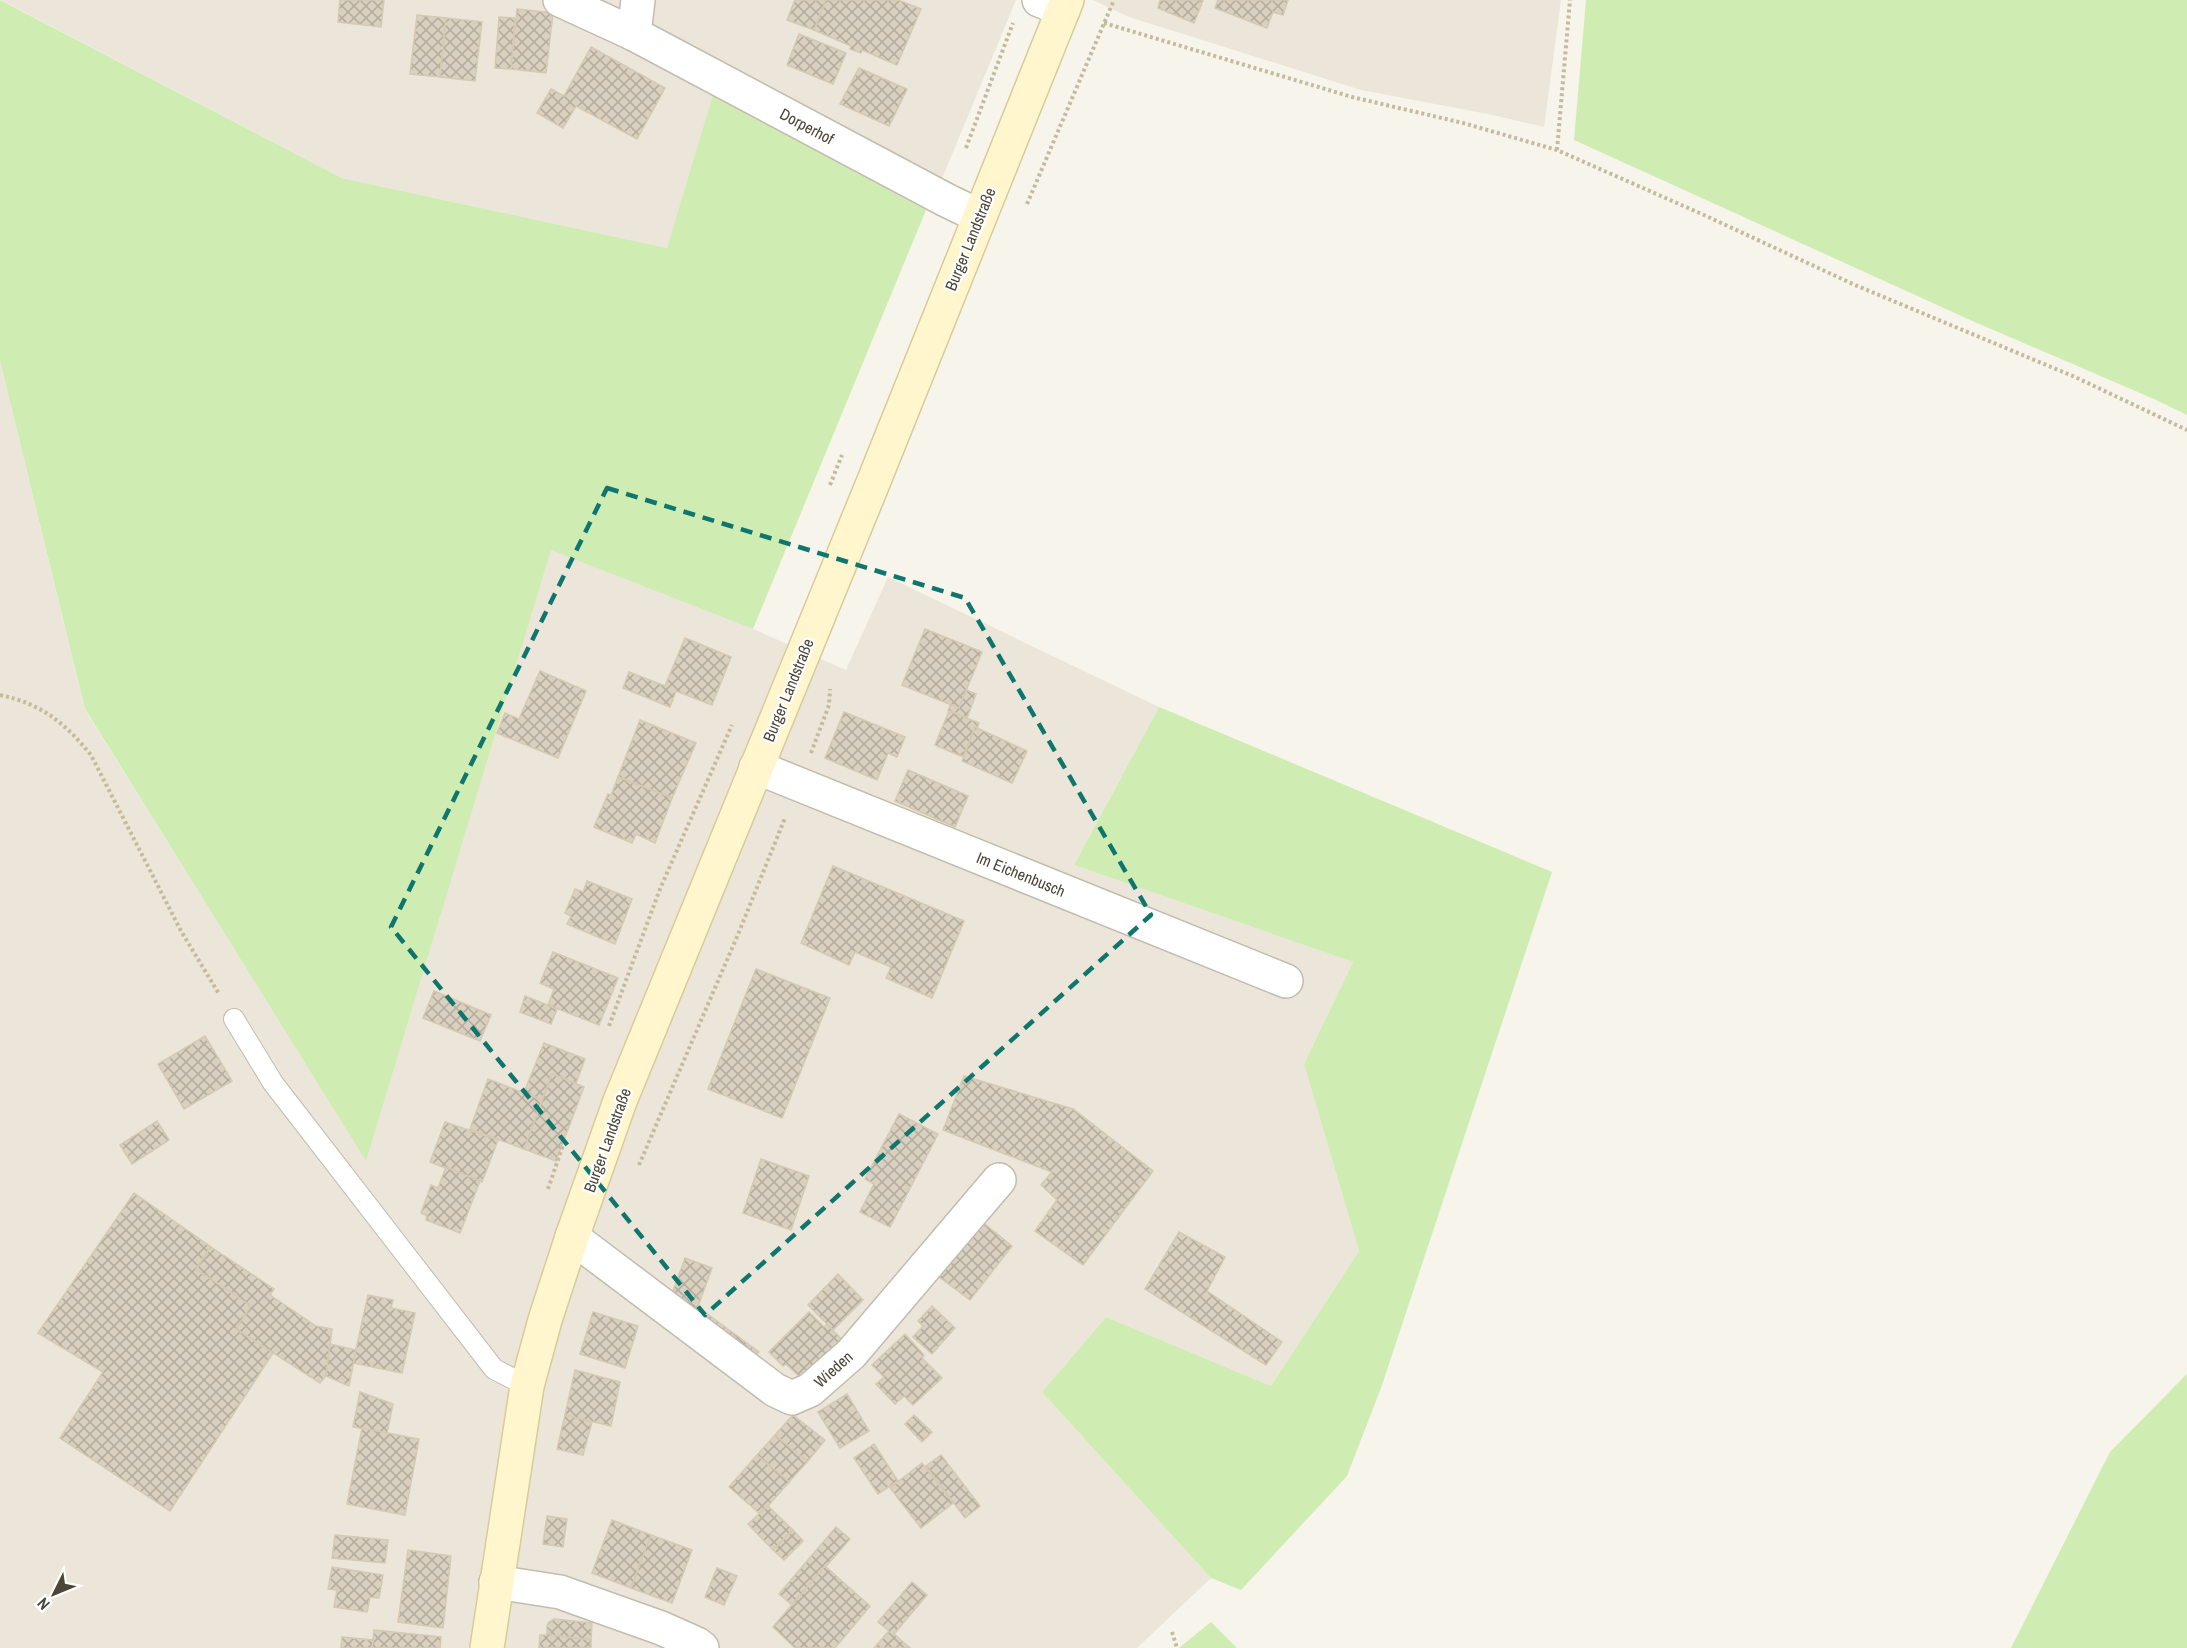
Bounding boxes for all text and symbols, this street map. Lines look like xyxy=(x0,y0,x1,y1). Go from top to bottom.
street label: Dorperhof xyxy=(776,103,838,150)
street label: Burger Landstraße xyxy=(939,184,1001,294)
street label: Burger Landstraße xyxy=(757,635,819,745)
street label: Im Eichenbusch xyxy=(973,846,1069,902)
street label: Burger Landstraße xyxy=(578,1085,636,1195)
street label: Wieden xyxy=(809,1346,857,1392)
north arrow xyxy=(24,1564,84,1624)
text: N xyxy=(32,1593,54,1615)

